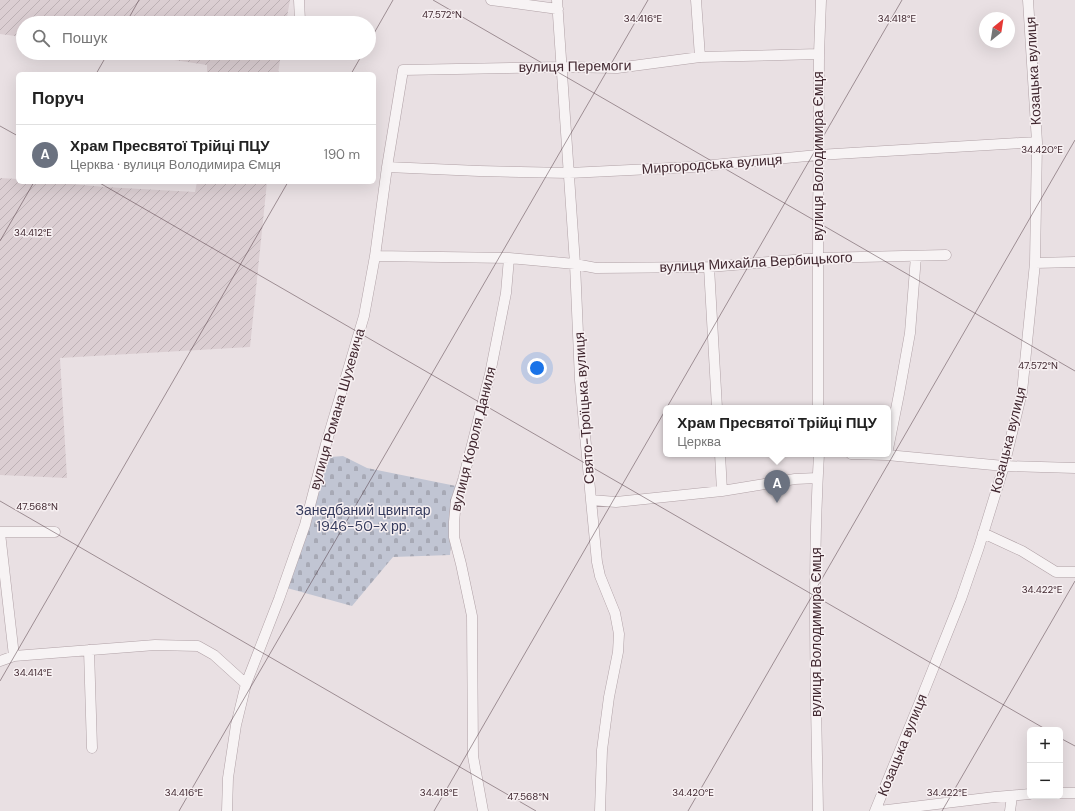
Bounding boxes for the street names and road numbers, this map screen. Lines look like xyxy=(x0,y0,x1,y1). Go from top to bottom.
street label: Козацька вулиця xyxy=(1021,16,1045,126)
street label: вулиця Перемоги xyxy=(518,56,632,76)
street label: вулиця Володимира Ємця xyxy=(809,71,827,241)
street label: Миргородська вулиця xyxy=(641,150,783,178)
street label: вулиця Михайла Вербицького xyxy=(659,248,853,276)
street label: вулиця Романа Шухевича xyxy=(305,326,369,492)
street label: Свято-Троїцька вулиця xyxy=(570,331,598,485)
street label: вулиця Короля Даниля xyxy=(446,365,500,513)
street label: Козацька вулиця xyxy=(986,385,1030,495)
street label: вулиця Володимира Ємця xyxy=(807,547,825,717)
street label: Козацька вулиця xyxy=(873,691,931,799)

